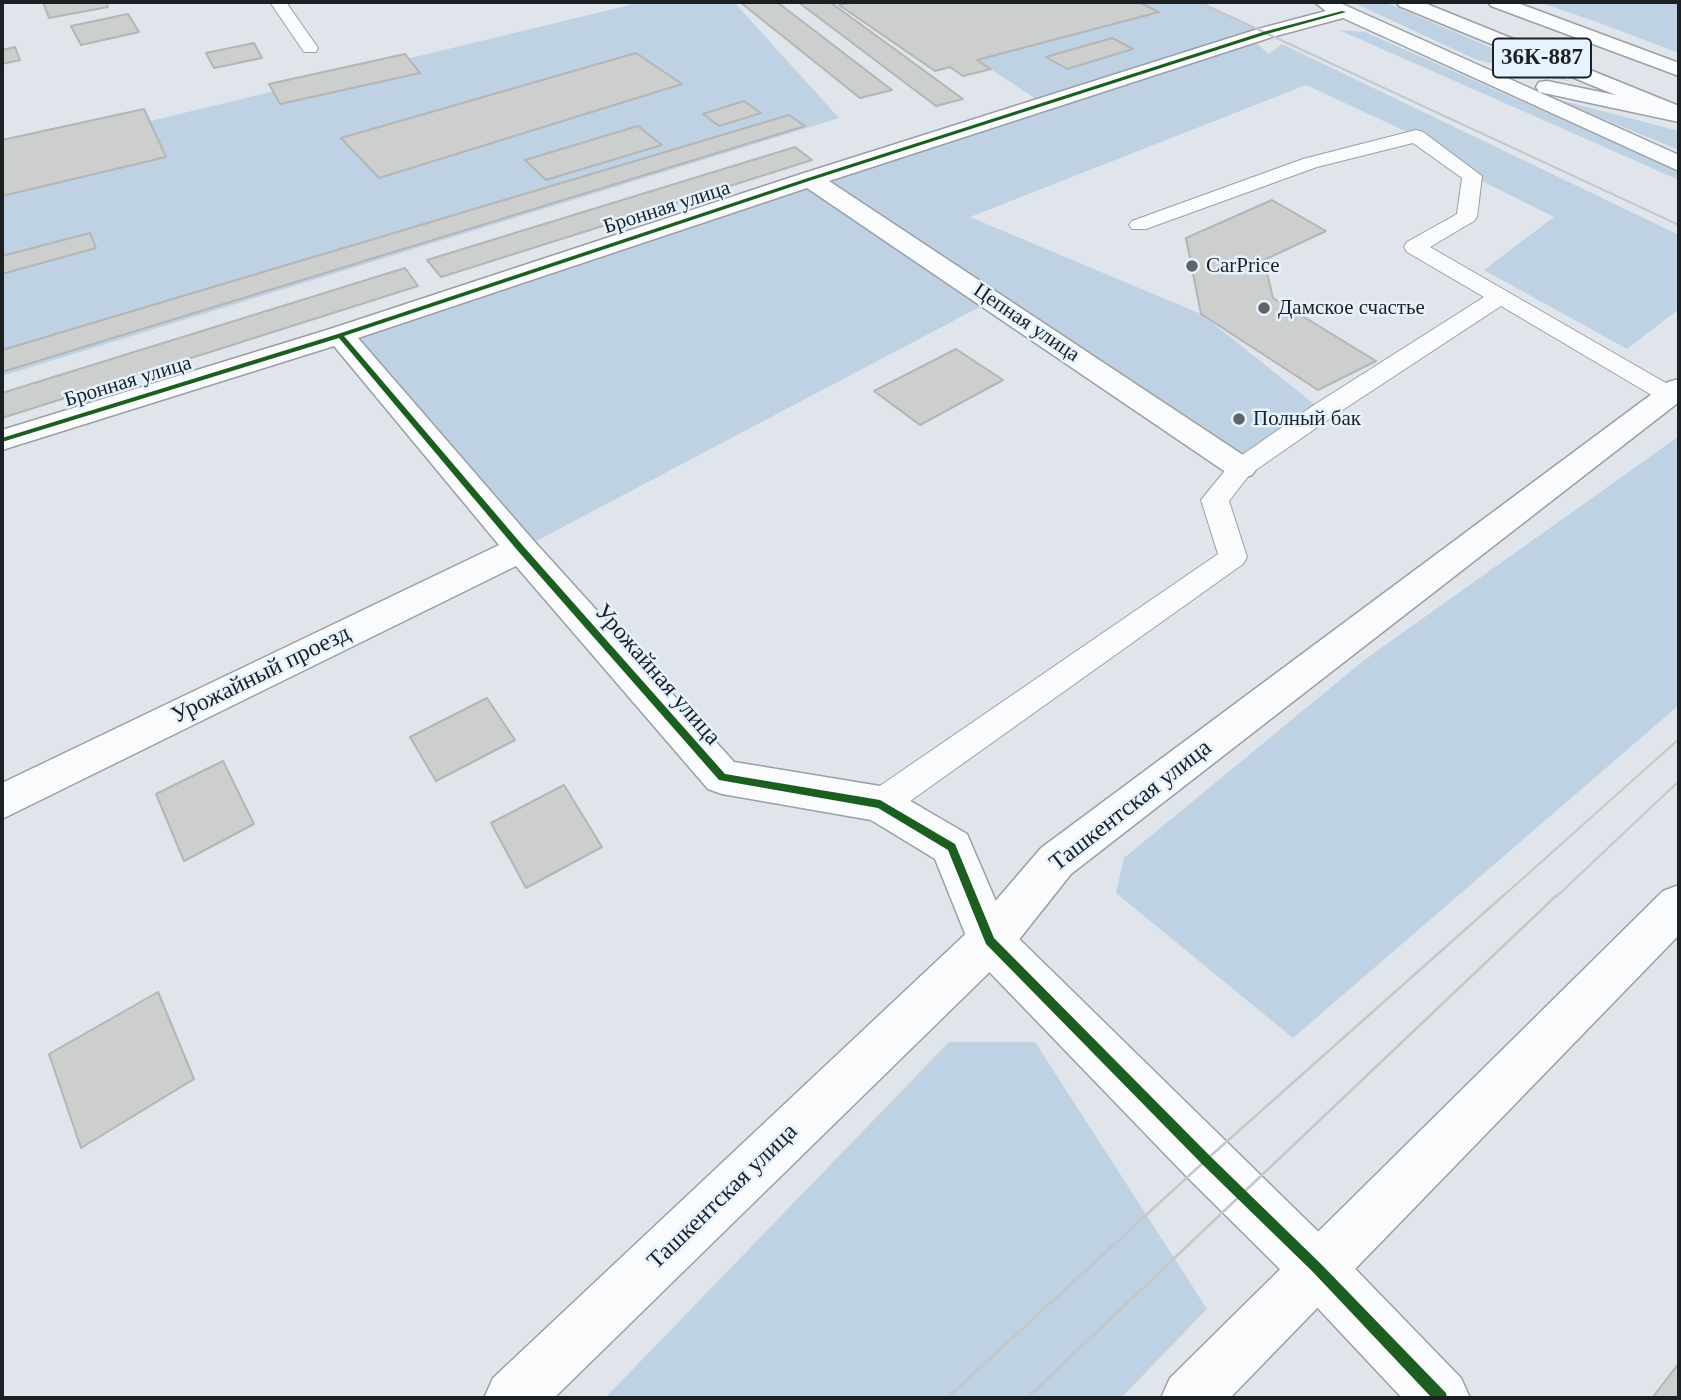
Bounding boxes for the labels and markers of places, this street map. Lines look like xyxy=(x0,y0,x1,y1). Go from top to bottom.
place label: CarPrice xyxy=(1206,253,1279,279)
marker: CarPrice xyxy=(1184,258,1200,274)
place label: Дамское счастье xyxy=(1278,295,1425,321)
marker: Дамское счастье xyxy=(1256,300,1272,316)
place label: Полный бак xyxy=(1253,406,1361,432)
marker: Полный бак xyxy=(1231,411,1247,427)

